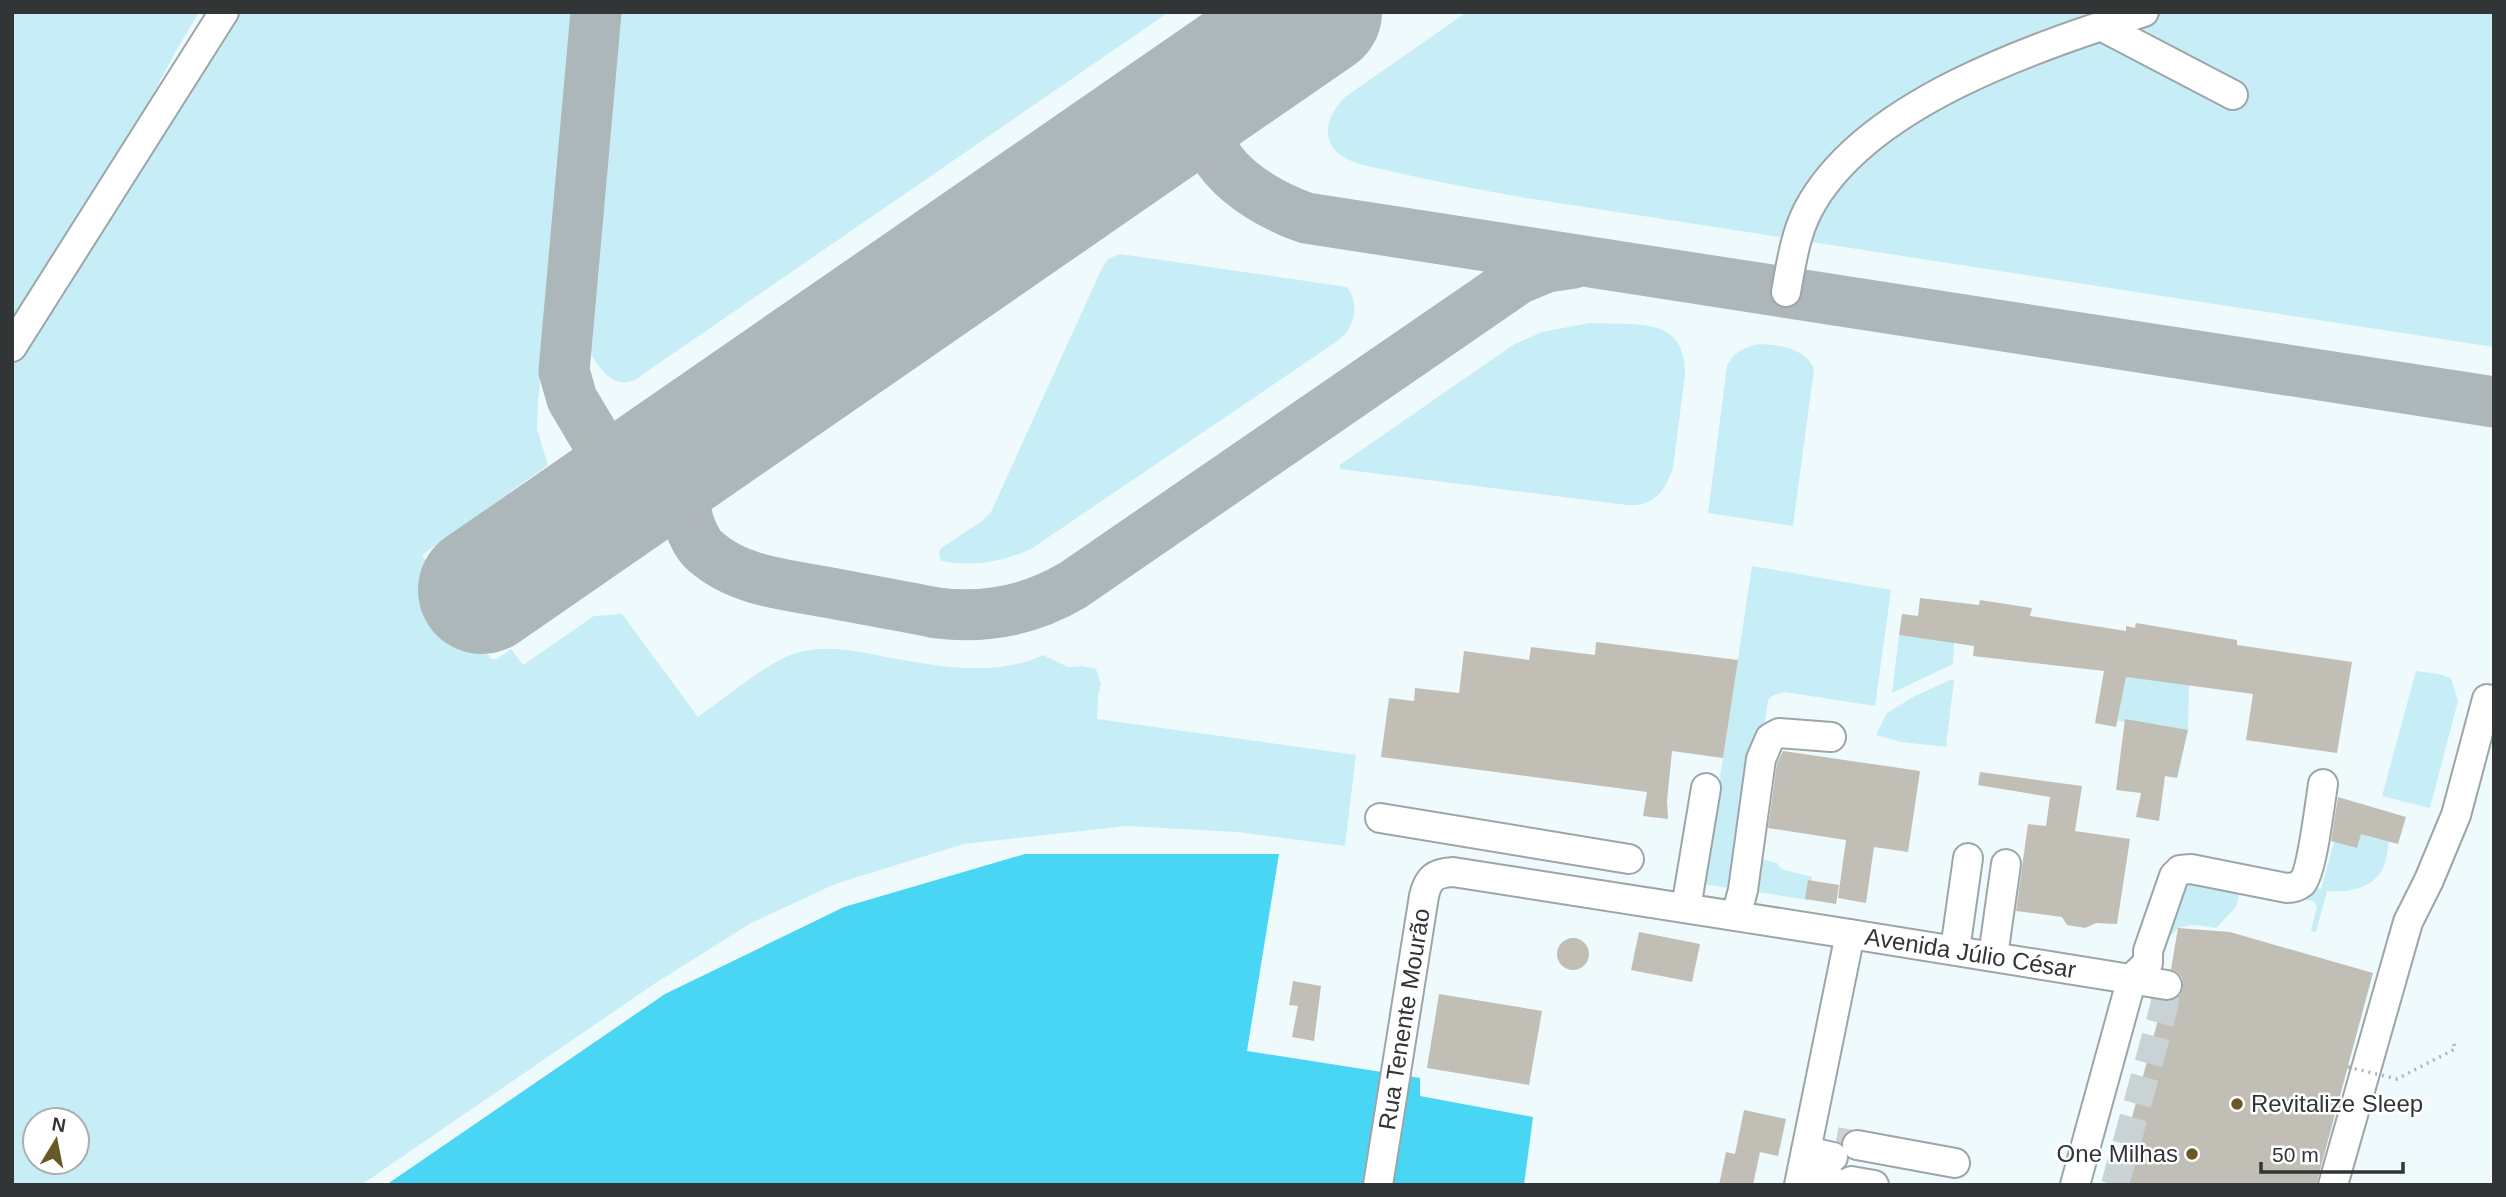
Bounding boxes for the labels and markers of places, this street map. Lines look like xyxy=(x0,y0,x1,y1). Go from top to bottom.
place label: Revitalize Sleep xyxy=(2251,1090,2423,1117)
marker: Revitalize Sleep xyxy=(2229,1096,2245,1112)
place label: One Milhas xyxy=(2057,1140,2178,1167)
marker: One Milhas xyxy=(2184,1146,2200,1162)

